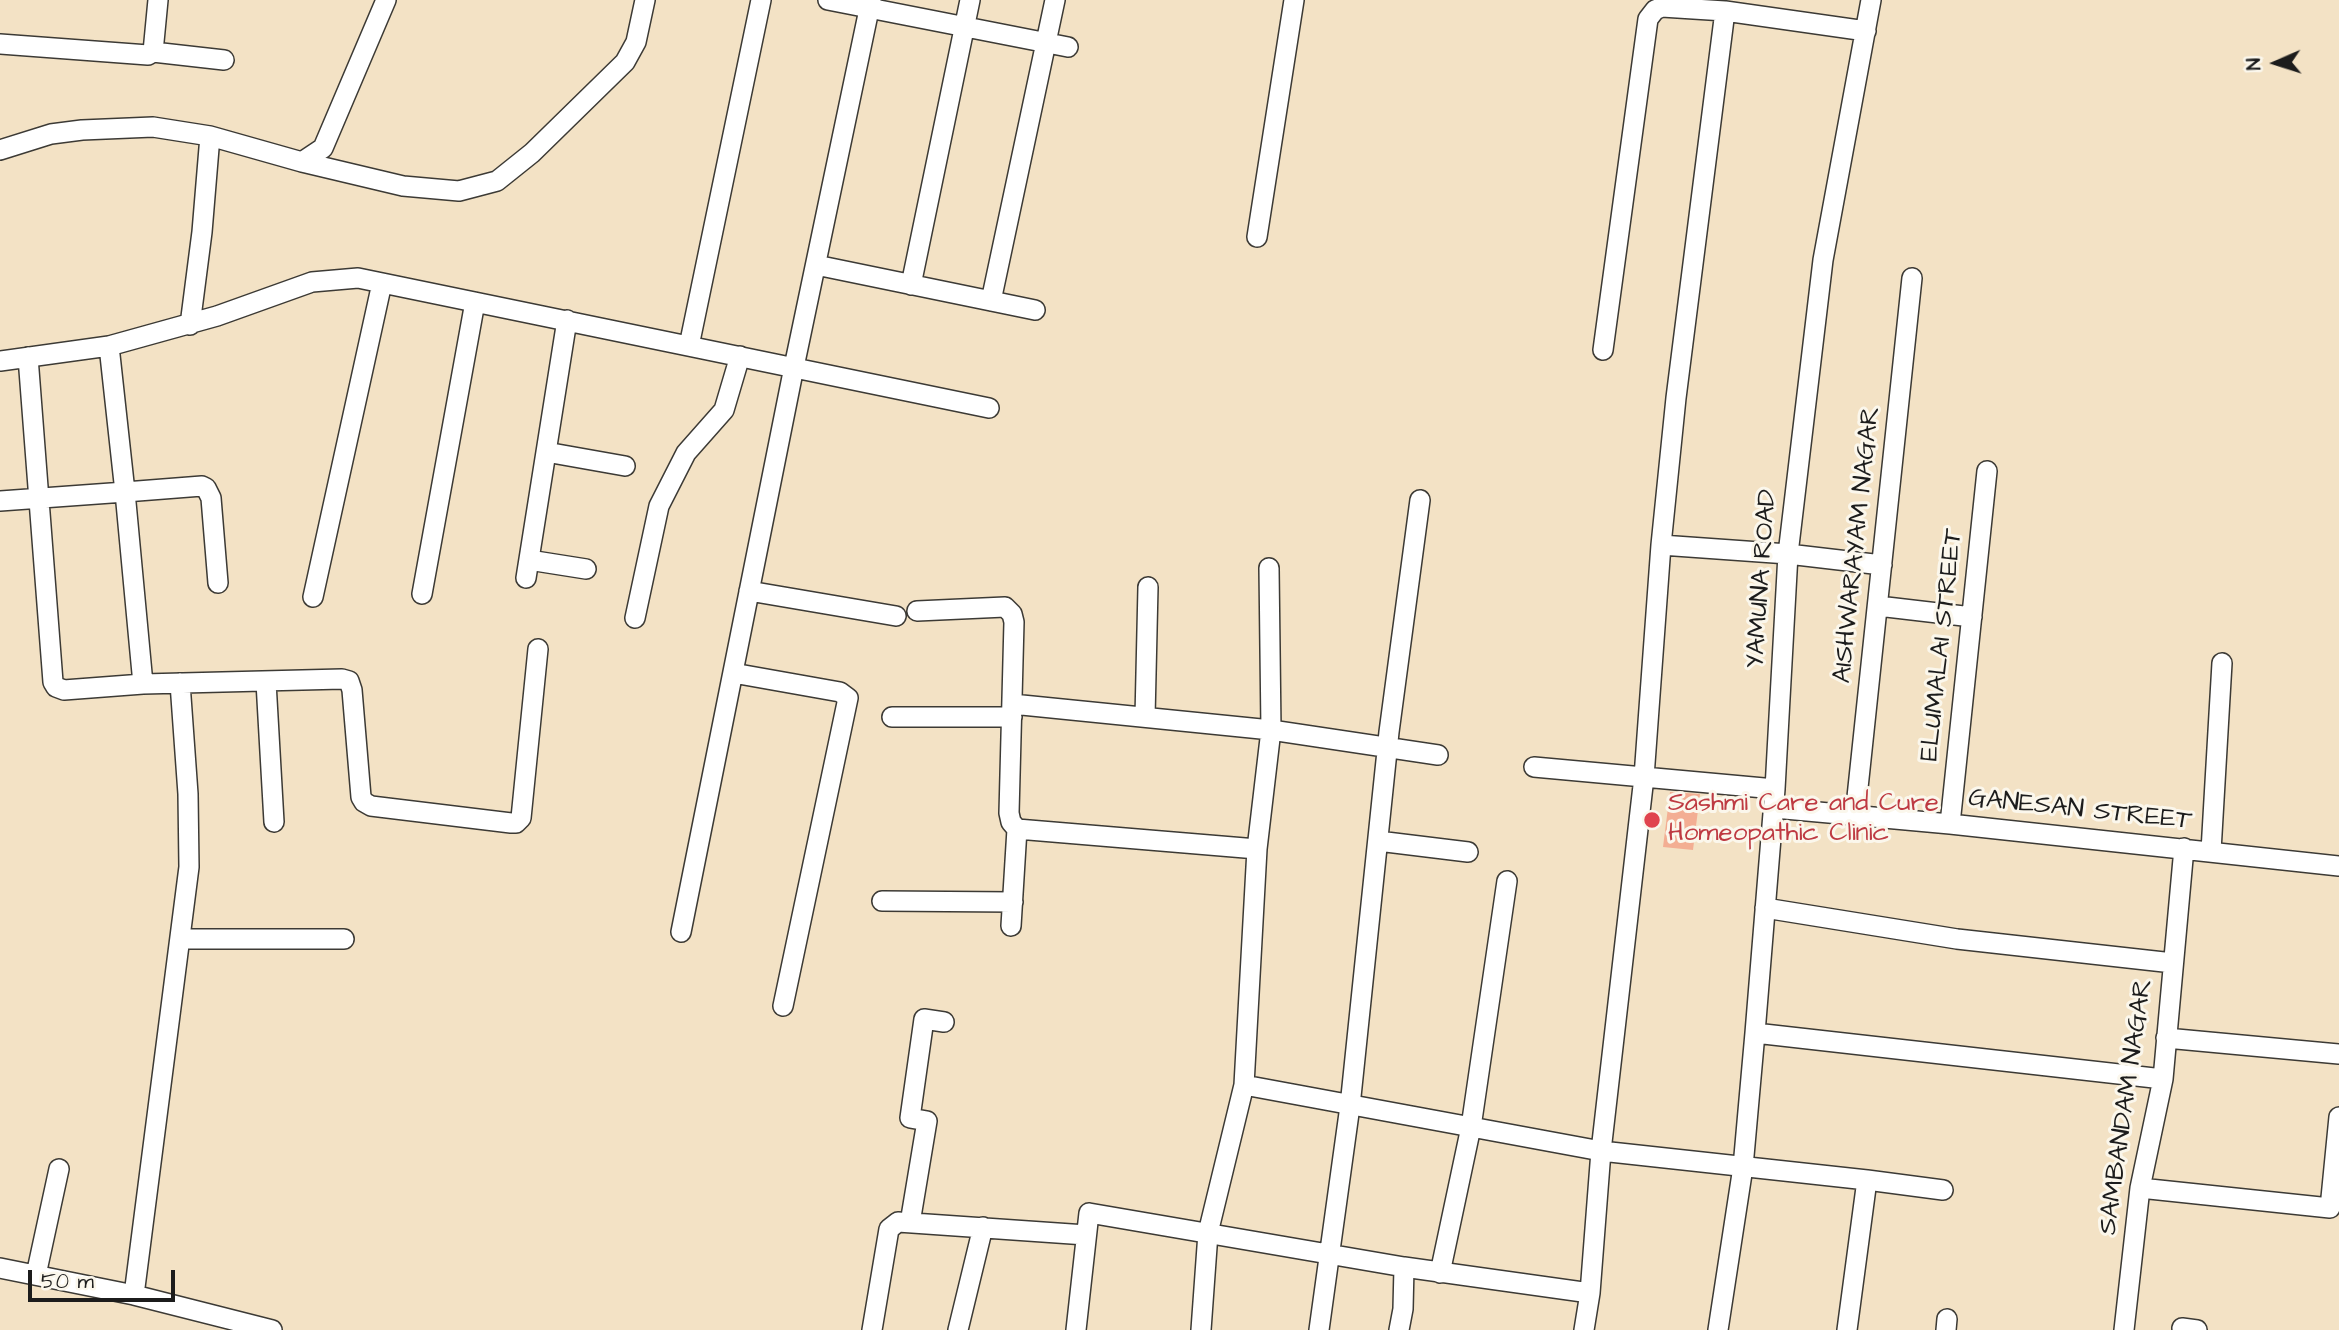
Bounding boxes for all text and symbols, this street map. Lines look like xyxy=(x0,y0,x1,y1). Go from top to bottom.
north arrow xyxy=(2241,28,2311,98)
text: N xyxy=(2241,57,2268,71)
street label: AISHWARAYAM NAGAR xyxy=(1828,405,1888,685)
street label: YAMUNA ROAD xyxy=(1741,488,1785,670)
street label: ELUMALAI STREET xyxy=(1915,527,1971,763)
street label: GANESAN STREET xyxy=(1967,784,2193,838)
place label: Sashmi Care and Cure Homeopathic Clinic xyxy=(1668,789,1939,850)
marker: Sashmi Care and Cure Homeopathic Clinic xyxy=(1642,810,1662,830)
street label: SAMBANDAM NAGAR xyxy=(2094,977,2160,1237)
scale bar xyxy=(32,1256,178,1300)
text: 50 m xyxy=(41,1267,94,1296)

